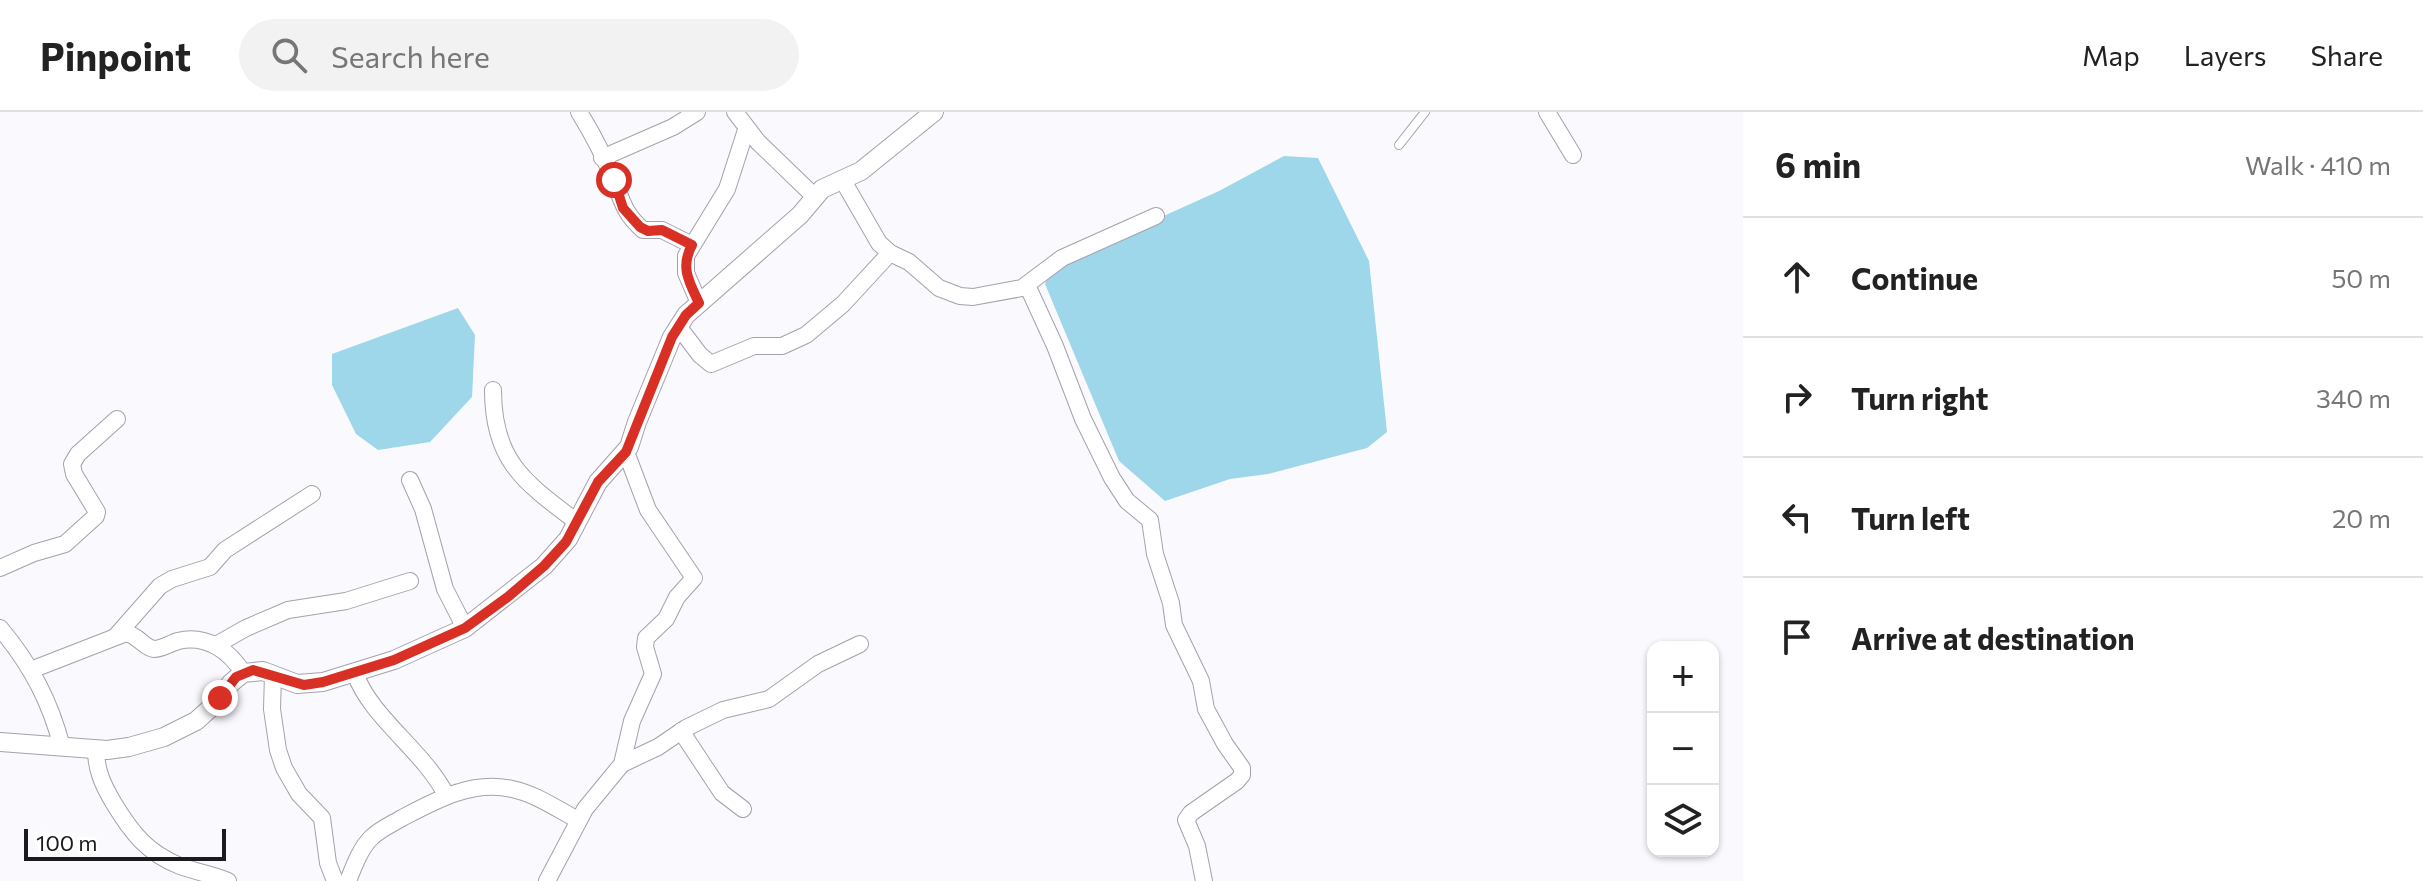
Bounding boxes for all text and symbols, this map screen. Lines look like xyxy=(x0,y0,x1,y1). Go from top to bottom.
search box xyxy=(239,19,799,91)
text: Pinpoint xyxy=(40,32,191,79)
icon: search xyxy=(267,33,311,77)
text: Search here xyxy=(331,37,490,74)
text: Map xyxy=(2082,38,2140,72)
text: Layers xyxy=(2184,38,2266,72)
text: Share xyxy=(2310,38,2383,72)
text: 6 min xyxy=(1775,143,1861,185)
text: Walk · 410 m xyxy=(2245,149,2391,180)
route start xyxy=(596,162,632,198)
icon: ahead xyxy=(1775,255,1819,299)
text: Continue xyxy=(1851,259,1978,296)
text: 50 m xyxy=(2331,262,2391,293)
icon: right xyxy=(1775,375,1819,419)
text: Turn right xyxy=(1851,379,1988,416)
text: 340 m xyxy=(2316,382,2391,413)
icon: left xyxy=(1775,495,1819,539)
text: Turn left xyxy=(1851,499,1970,536)
text: 20 m xyxy=(2332,502,2391,533)
icon: arrive xyxy=(1775,615,1819,659)
text: Arrive at destination xyxy=(1851,619,2135,656)
map controls xyxy=(1647,641,1719,857)
button: + xyxy=(1647,641,1719,713)
route end xyxy=(202,680,238,716)
button: − xyxy=(1647,713,1719,785)
button: layers xyxy=(1647,785,1719,857)
scale bar xyxy=(24,825,226,861)
text: 100 m xyxy=(36,829,98,856)

